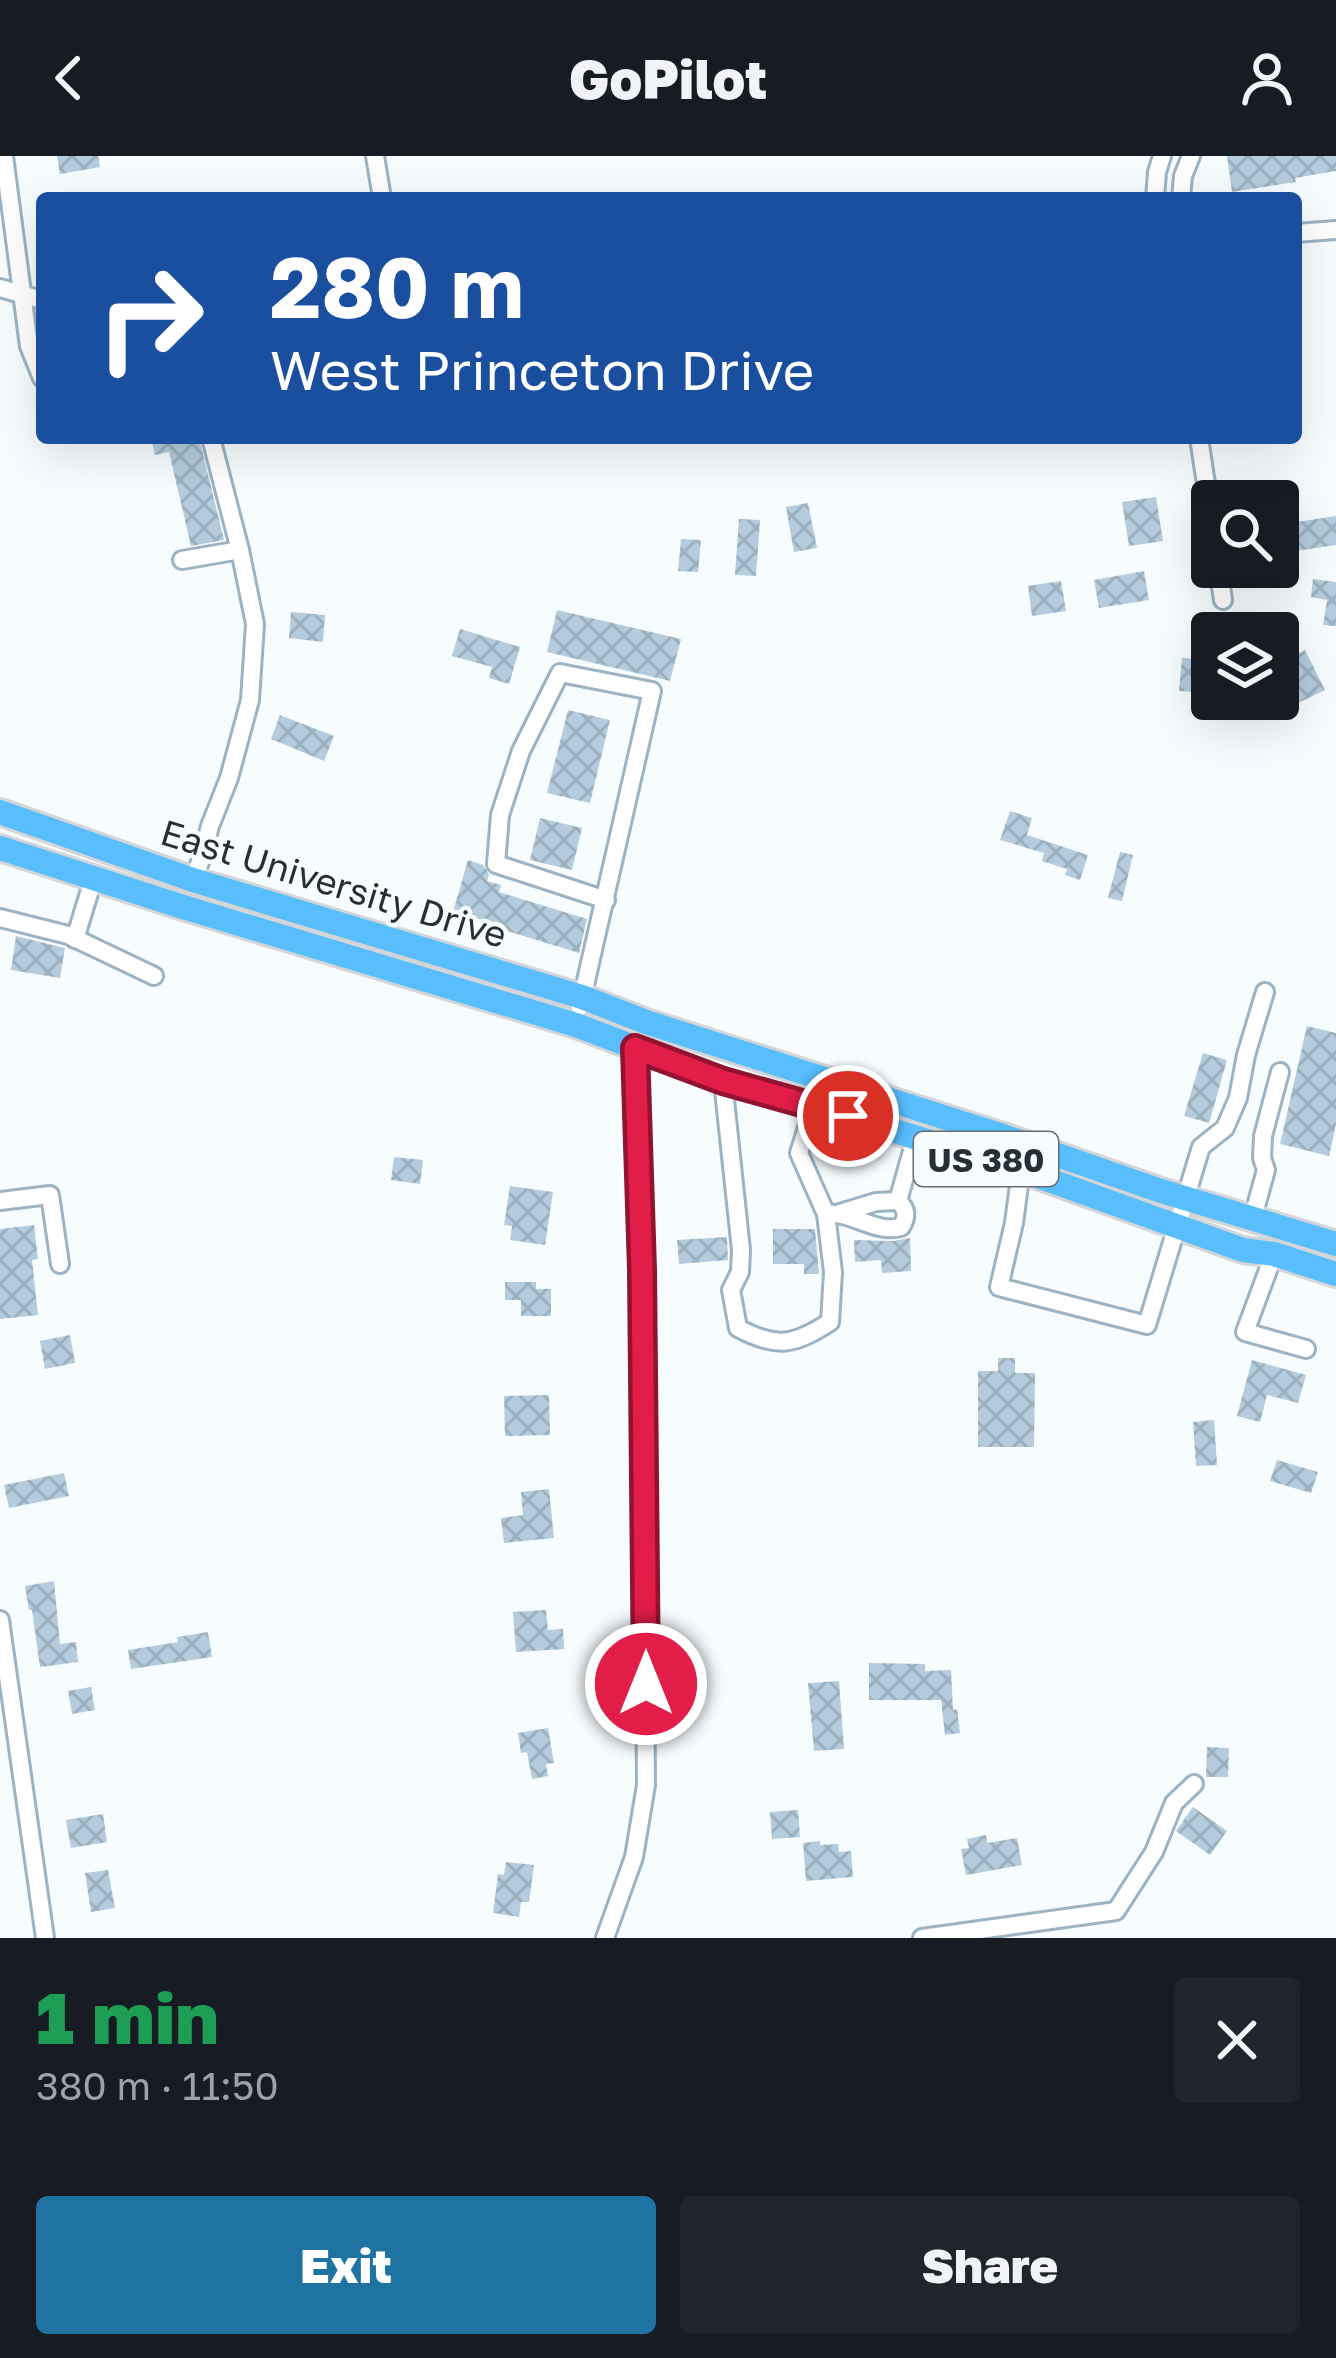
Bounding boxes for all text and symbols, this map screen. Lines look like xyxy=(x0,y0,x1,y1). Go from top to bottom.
icon: back xyxy=(36,45,102,111)
icon: person xyxy=(1234,45,1300,111)
text: GoPilot xyxy=(569,46,767,111)
text: 280 m xyxy=(270,236,524,336)
icon: right xyxy=(72,240,228,396)
text: West Princeton Drive xyxy=(270,337,814,402)
map controls xyxy=(1191,480,1299,720)
button: search xyxy=(1191,480,1299,588)
button: layers xyxy=(1191,612,1299,720)
street label: East University Drive xyxy=(156,810,512,956)
pin xyxy=(797,1065,899,1167)
icon: arrive xyxy=(815,1083,881,1149)
road number: US 380 xyxy=(914,1132,1058,1186)
position arrow xyxy=(583,1621,709,1747)
text: 1 min xyxy=(36,1973,219,2060)
button: close xyxy=(1174,1977,1300,2103)
text: 380 m · 11:50 xyxy=(36,2062,279,2109)
button: Exit xyxy=(36,2196,656,2334)
button: Share xyxy=(680,2196,1300,2334)

